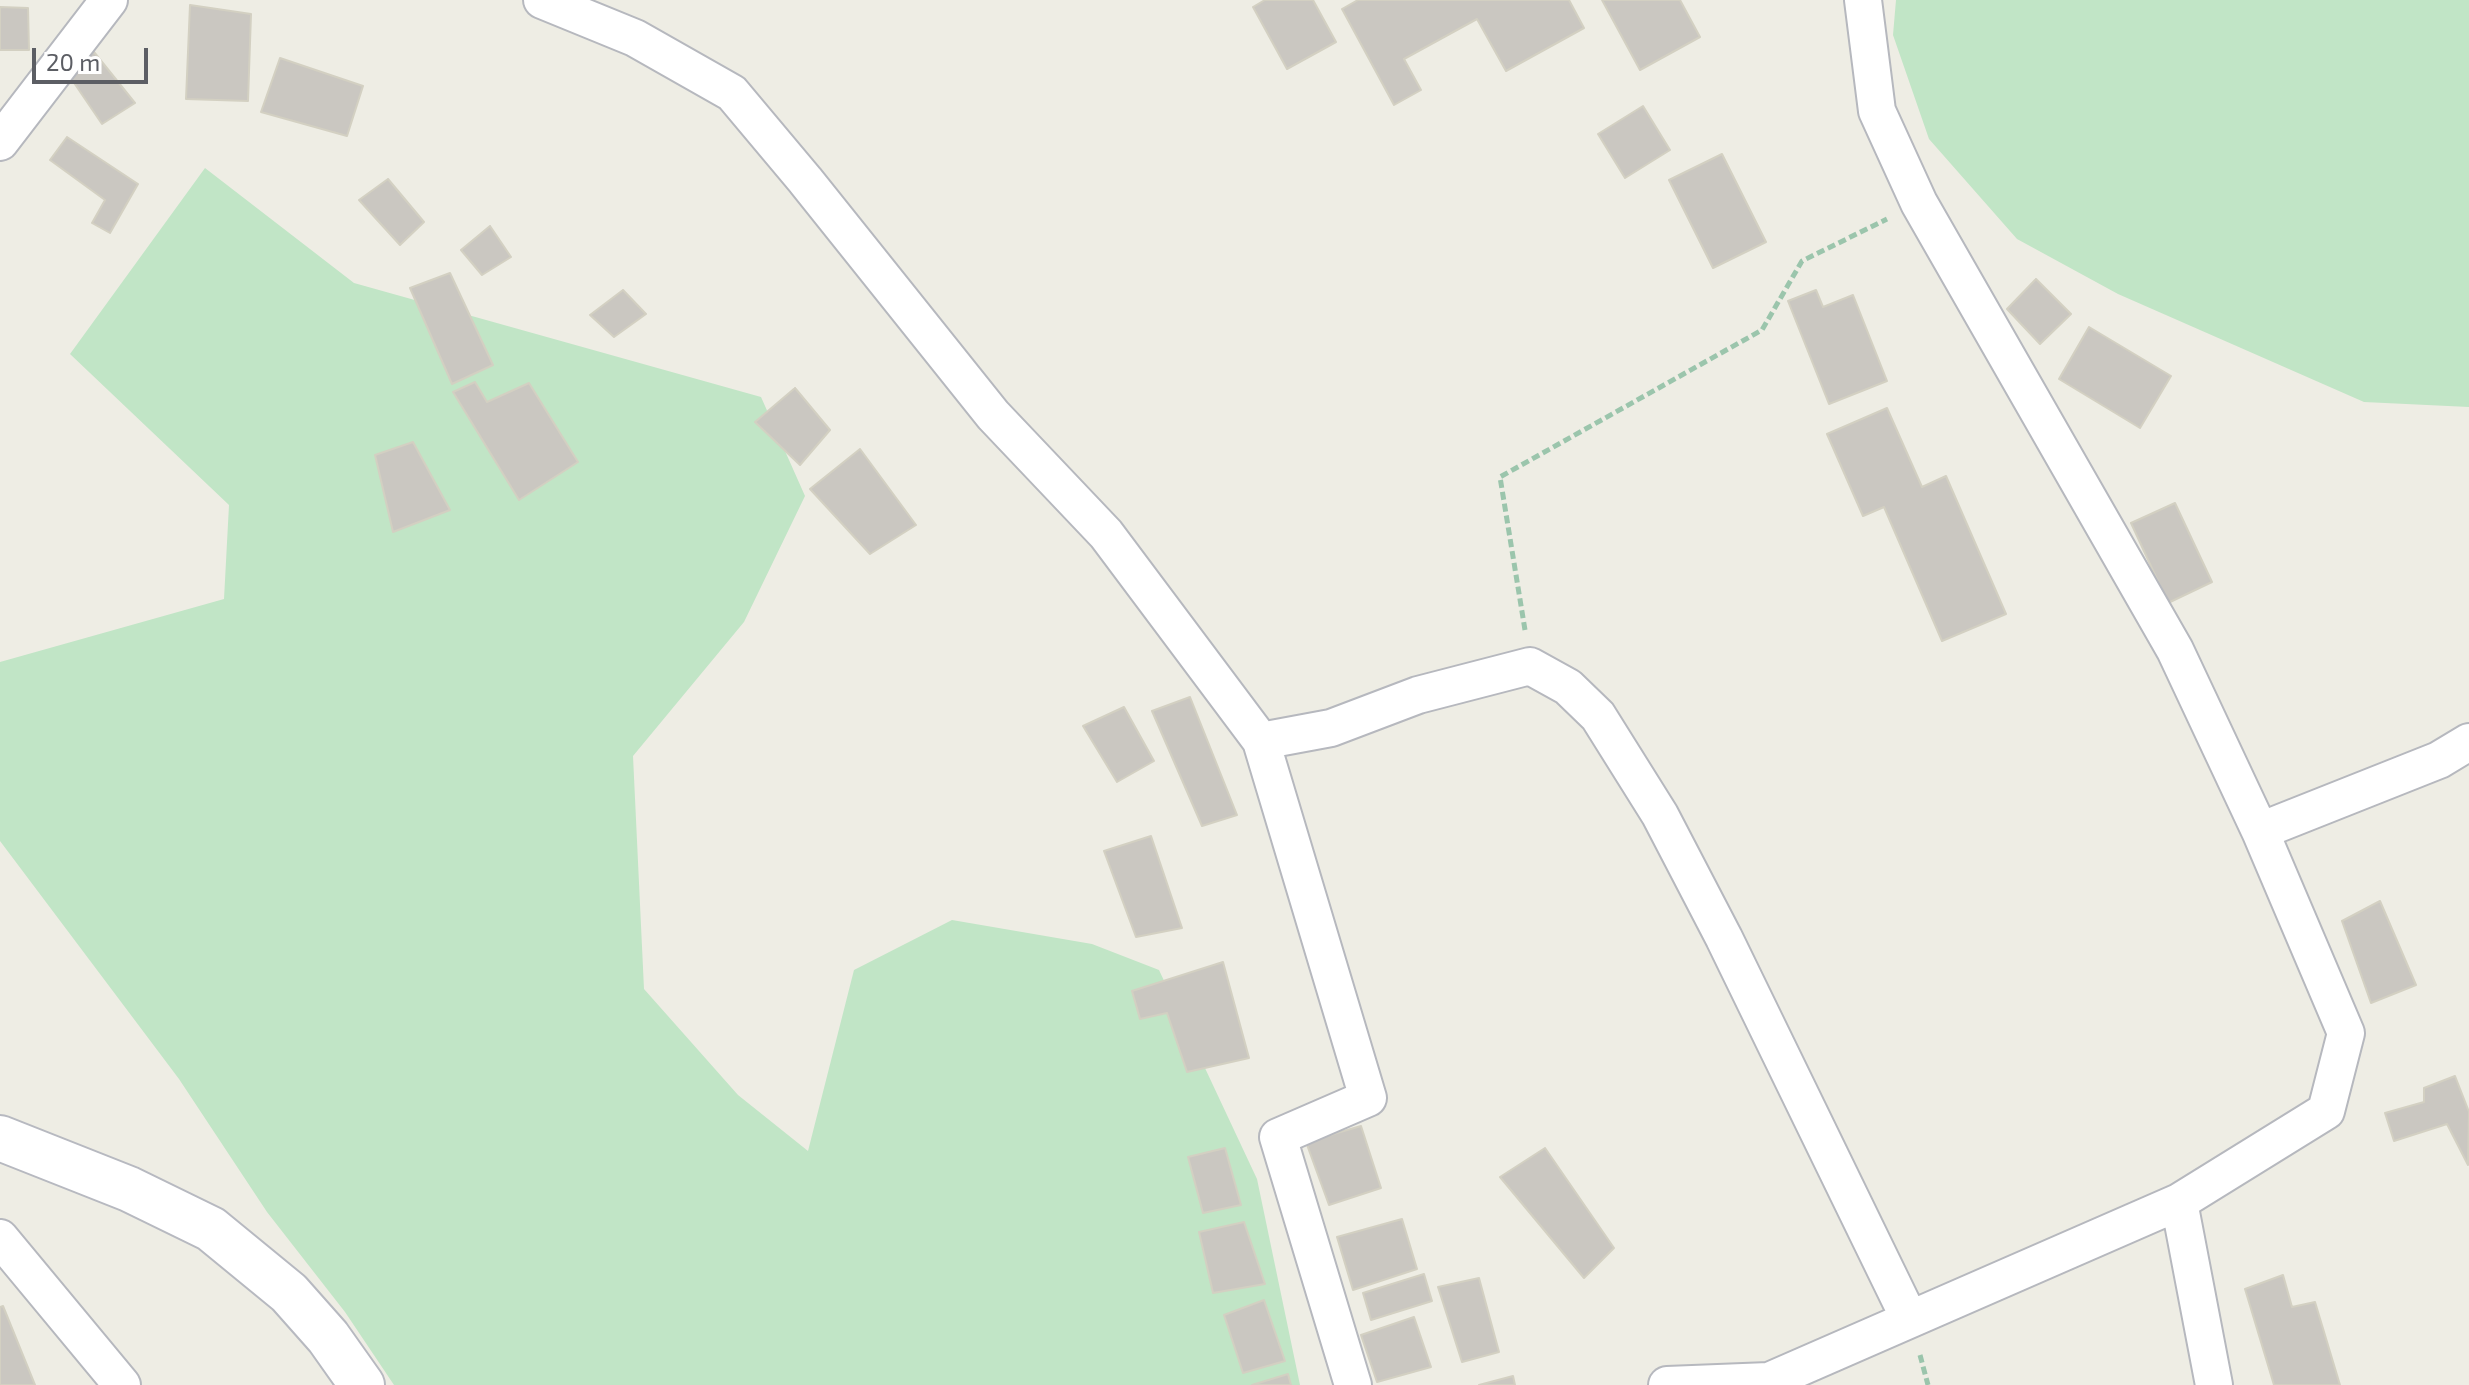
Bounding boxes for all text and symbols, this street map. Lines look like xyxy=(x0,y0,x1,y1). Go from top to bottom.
scale bar xyxy=(36,32,152,82)
text: 20 m xyxy=(46,47,100,76)

